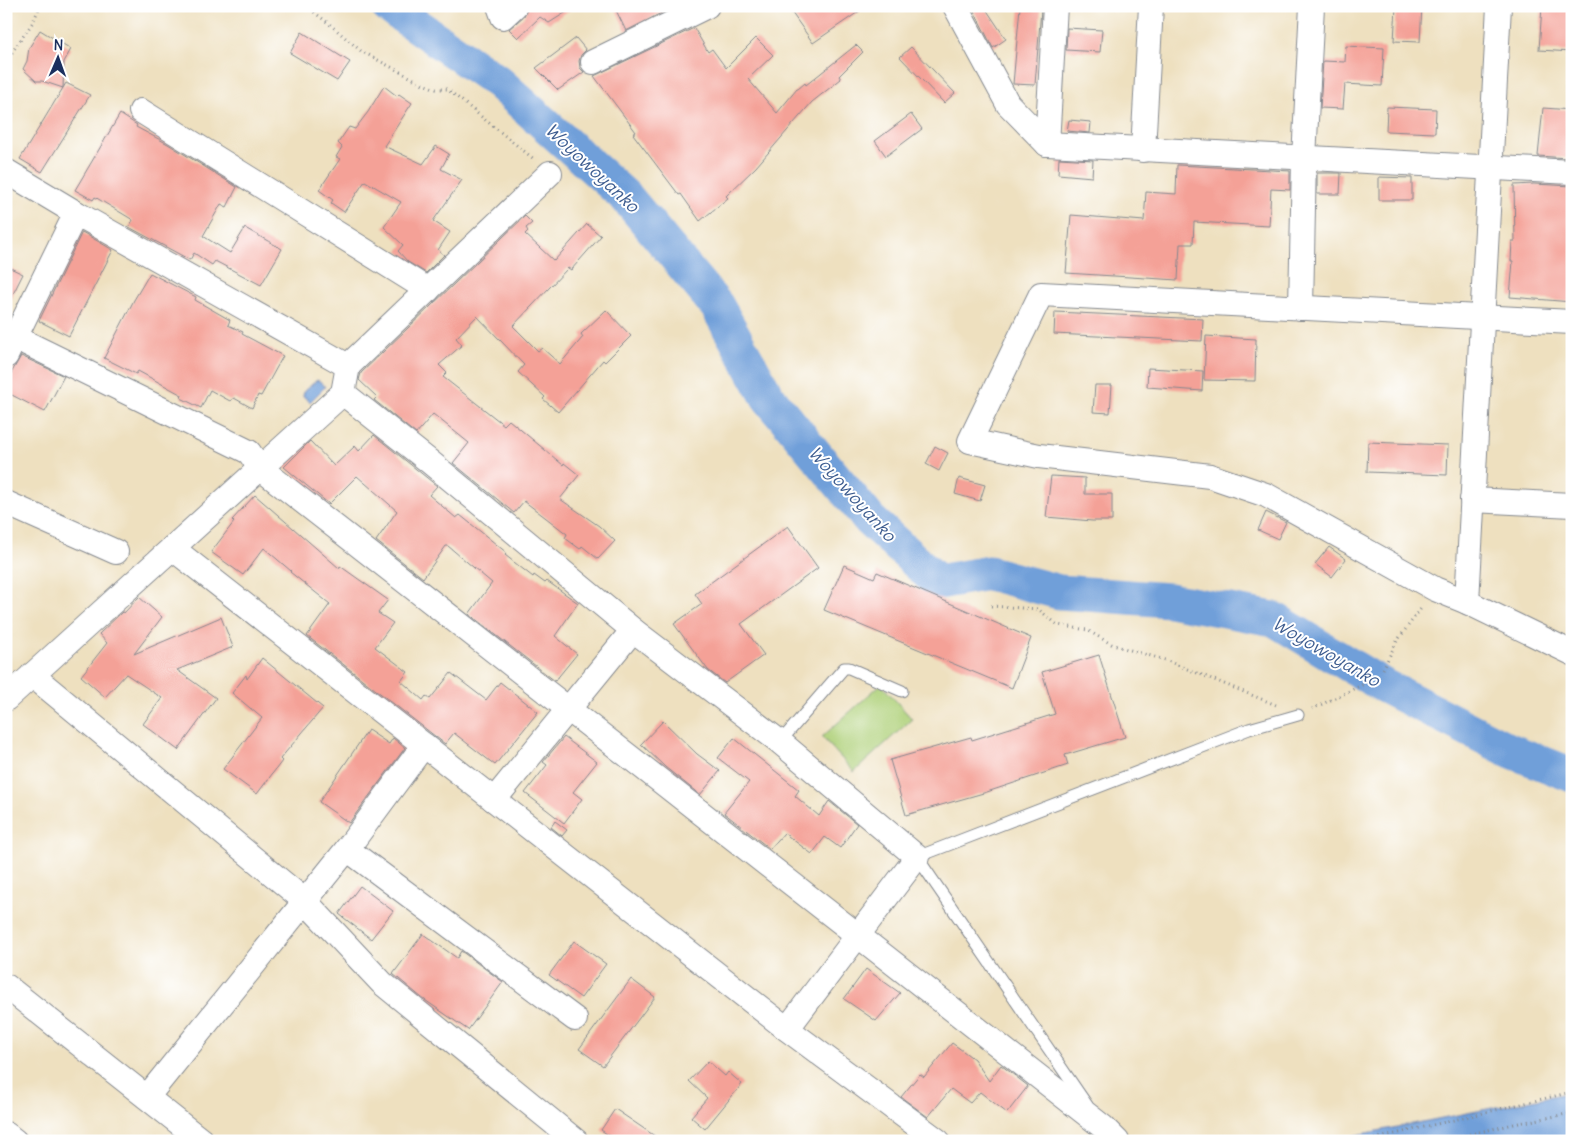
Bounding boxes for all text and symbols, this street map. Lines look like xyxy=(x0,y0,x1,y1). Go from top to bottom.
north arrow xyxy=(32,32,82,82)
text: N xyxy=(53,36,64,54)
water label: Woyowoyanko xyxy=(540,118,645,218)
water label: Woyowoyanko xyxy=(803,441,902,547)
water label: Woyowoyanko xyxy=(1268,611,1385,692)

